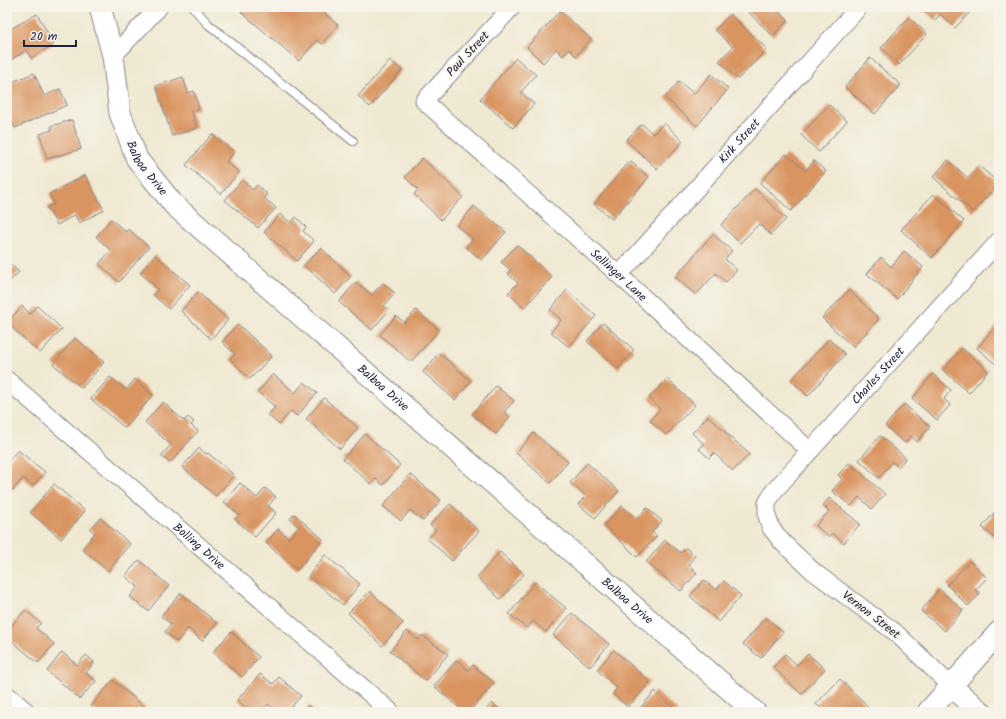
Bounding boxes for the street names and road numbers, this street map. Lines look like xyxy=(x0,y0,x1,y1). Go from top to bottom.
street label: Paul Street xyxy=(442,27,494,81)
street label: Kirk Street xyxy=(714,114,765,168)
street label: Balboa Drive xyxy=(122,138,173,200)
street label: Sellinger Lane xyxy=(586,244,652,306)
street label: Charles Street xyxy=(847,342,909,409)
street label: Balboa Drive xyxy=(353,360,414,416)
street label: Bolling Drive xyxy=(169,518,230,575)
street label: Balboa Drive xyxy=(597,573,658,629)
street label: Vernon Street xyxy=(838,586,904,644)

